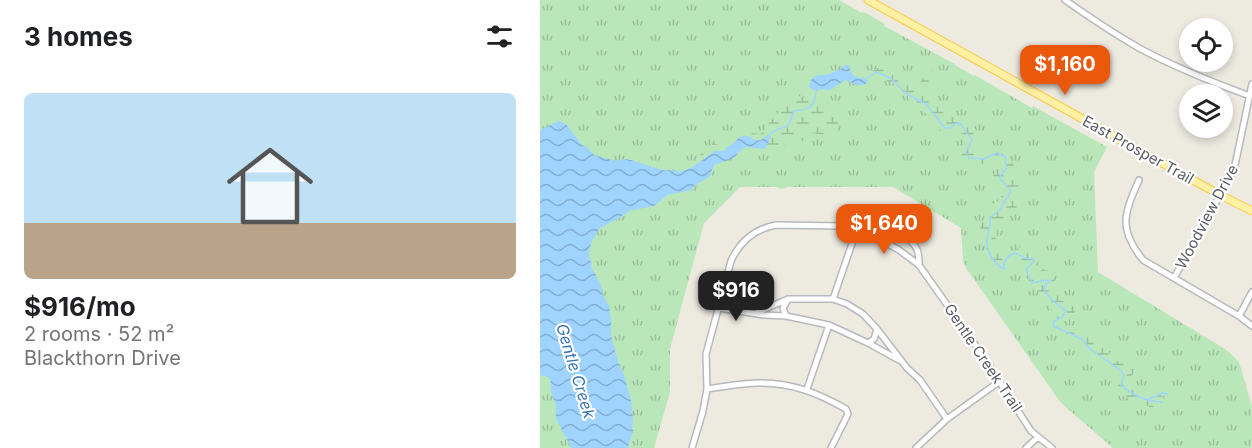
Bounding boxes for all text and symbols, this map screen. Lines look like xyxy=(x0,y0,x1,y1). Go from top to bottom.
map controls xyxy=(1179,18,1233,138)
button: locate xyxy=(1179,18,1233,72)
icon: filters xyxy=(483,20,516,53)
text: 3 homes xyxy=(24,21,133,52)
pin: $1,160 xyxy=(1016,45,1114,96)
text: $1,160 xyxy=(1034,52,1096,76)
button: layers xyxy=(1179,84,1233,138)
street label: East Prosper Trail xyxy=(1079,111,1197,188)
icon: home xyxy=(216,132,324,240)
street label: Woodview Drive xyxy=(1171,161,1242,272)
pin: $1,640 xyxy=(835,204,933,255)
text: $1,640 xyxy=(850,211,918,235)
pin: $916 xyxy=(700,271,772,322)
text: $916 xyxy=(712,278,760,302)
text: $916/mo xyxy=(24,291,136,322)
street label: Gentle Creek Trail xyxy=(940,300,1027,416)
water label: Gentle Creek xyxy=(552,321,600,421)
text: 2 rooms · 52 m² xyxy=(24,322,174,346)
text: Blackthorn Drive xyxy=(24,346,181,370)

